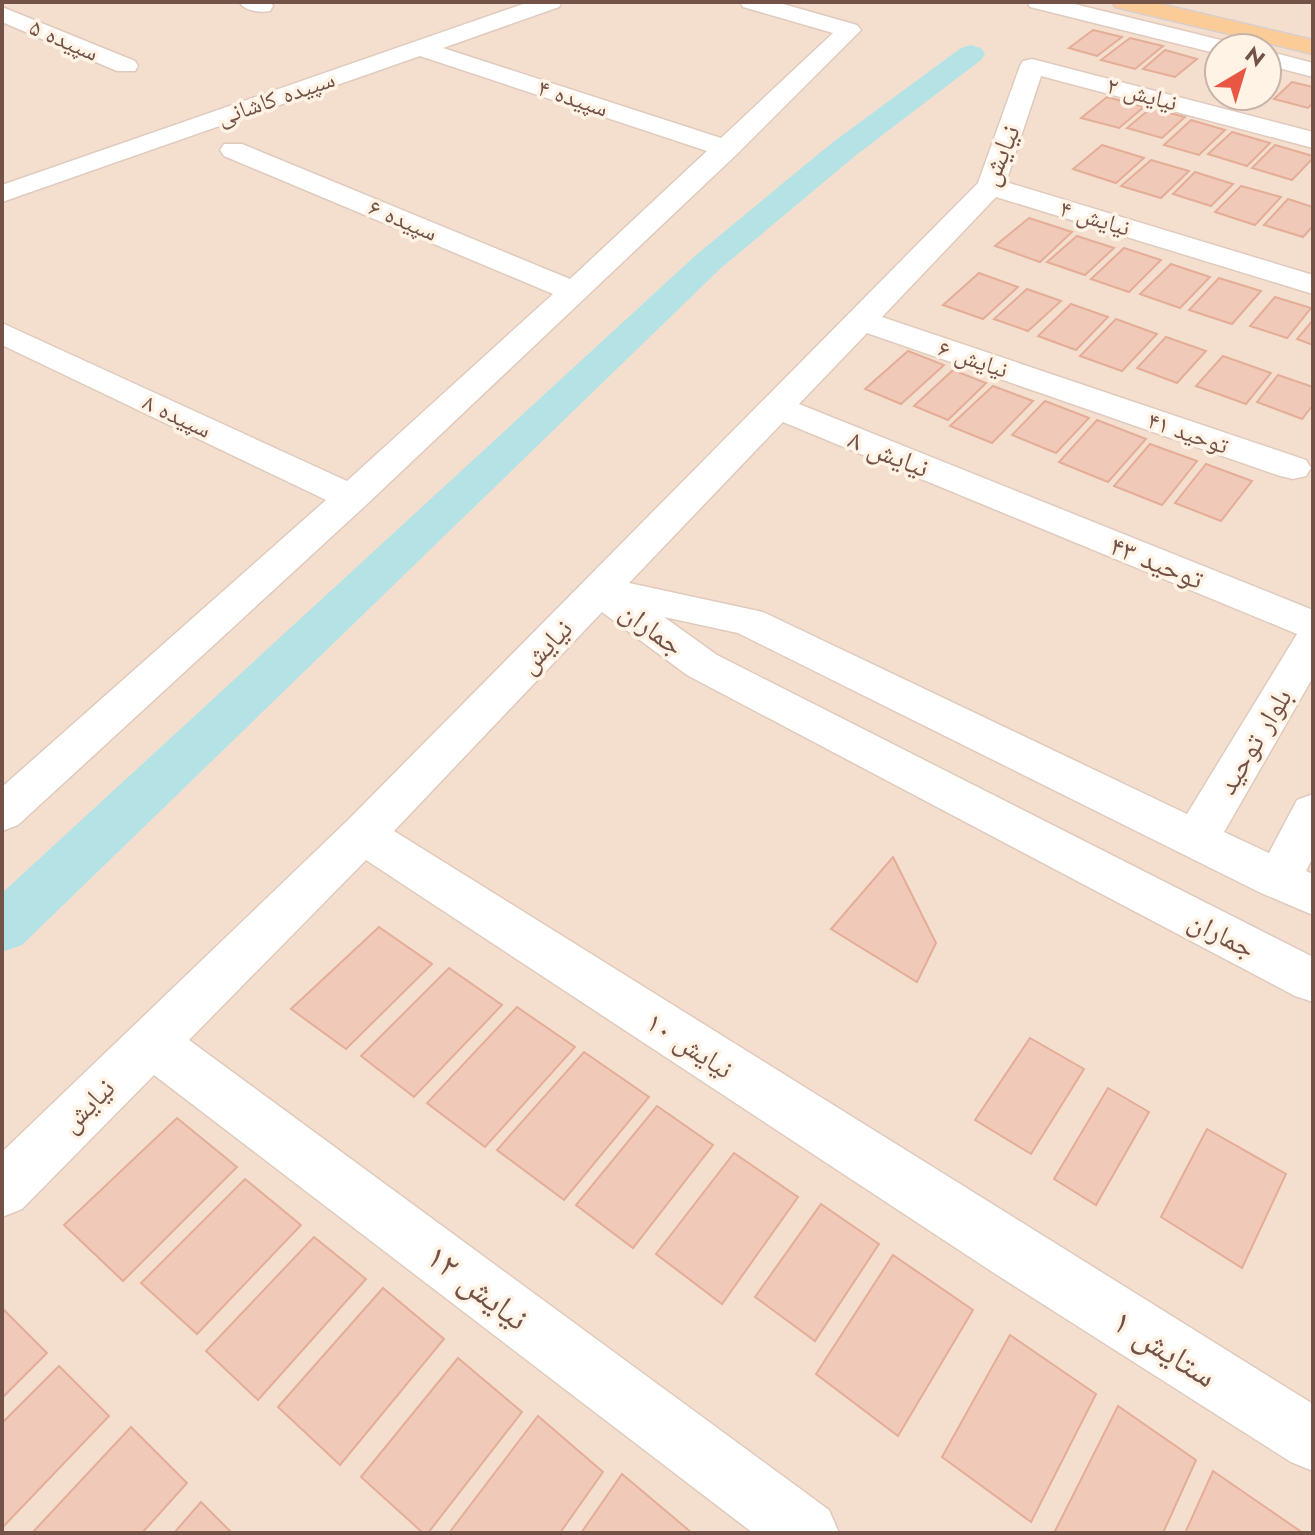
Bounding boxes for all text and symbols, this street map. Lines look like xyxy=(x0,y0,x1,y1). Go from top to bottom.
street label: سپیده ۵ xyxy=(24,9,104,70)
north arrow xyxy=(1203,32,1283,112)
text: N xyxy=(1239,38,1272,74)
street label: سپیده کاشانی xyxy=(212,61,339,134)
street label: نیایش ۲ xyxy=(1103,67,1181,120)
street label: سپیده ۴ xyxy=(533,70,613,125)
street label: نیایش xyxy=(968,118,1031,192)
street label: سپیده ۶ xyxy=(363,189,443,250)
street label: نیایش ۴ xyxy=(1056,190,1135,245)
street label: نیایش ۶ xyxy=(933,330,1013,387)
street label: سپیده ۸ xyxy=(137,384,217,447)
street label: توحید ۴۱ xyxy=(1143,402,1233,463)
street label: نیایش ۸ xyxy=(842,419,935,488)
street label: توحید ۴۳ xyxy=(1104,525,1210,600)
street label: جماران xyxy=(611,591,692,666)
street label: نیایش xyxy=(509,609,582,683)
street label: بلوار توحید xyxy=(1207,680,1302,802)
street label: جماران xyxy=(1181,900,1262,969)
street label: نیایش ۱۰ xyxy=(638,1002,741,1089)
street label: نیایش xyxy=(51,1069,124,1142)
street label: نیایش ۱۲ xyxy=(416,1233,539,1342)
street label: ستایش ۱ xyxy=(1103,1297,1226,1400)

